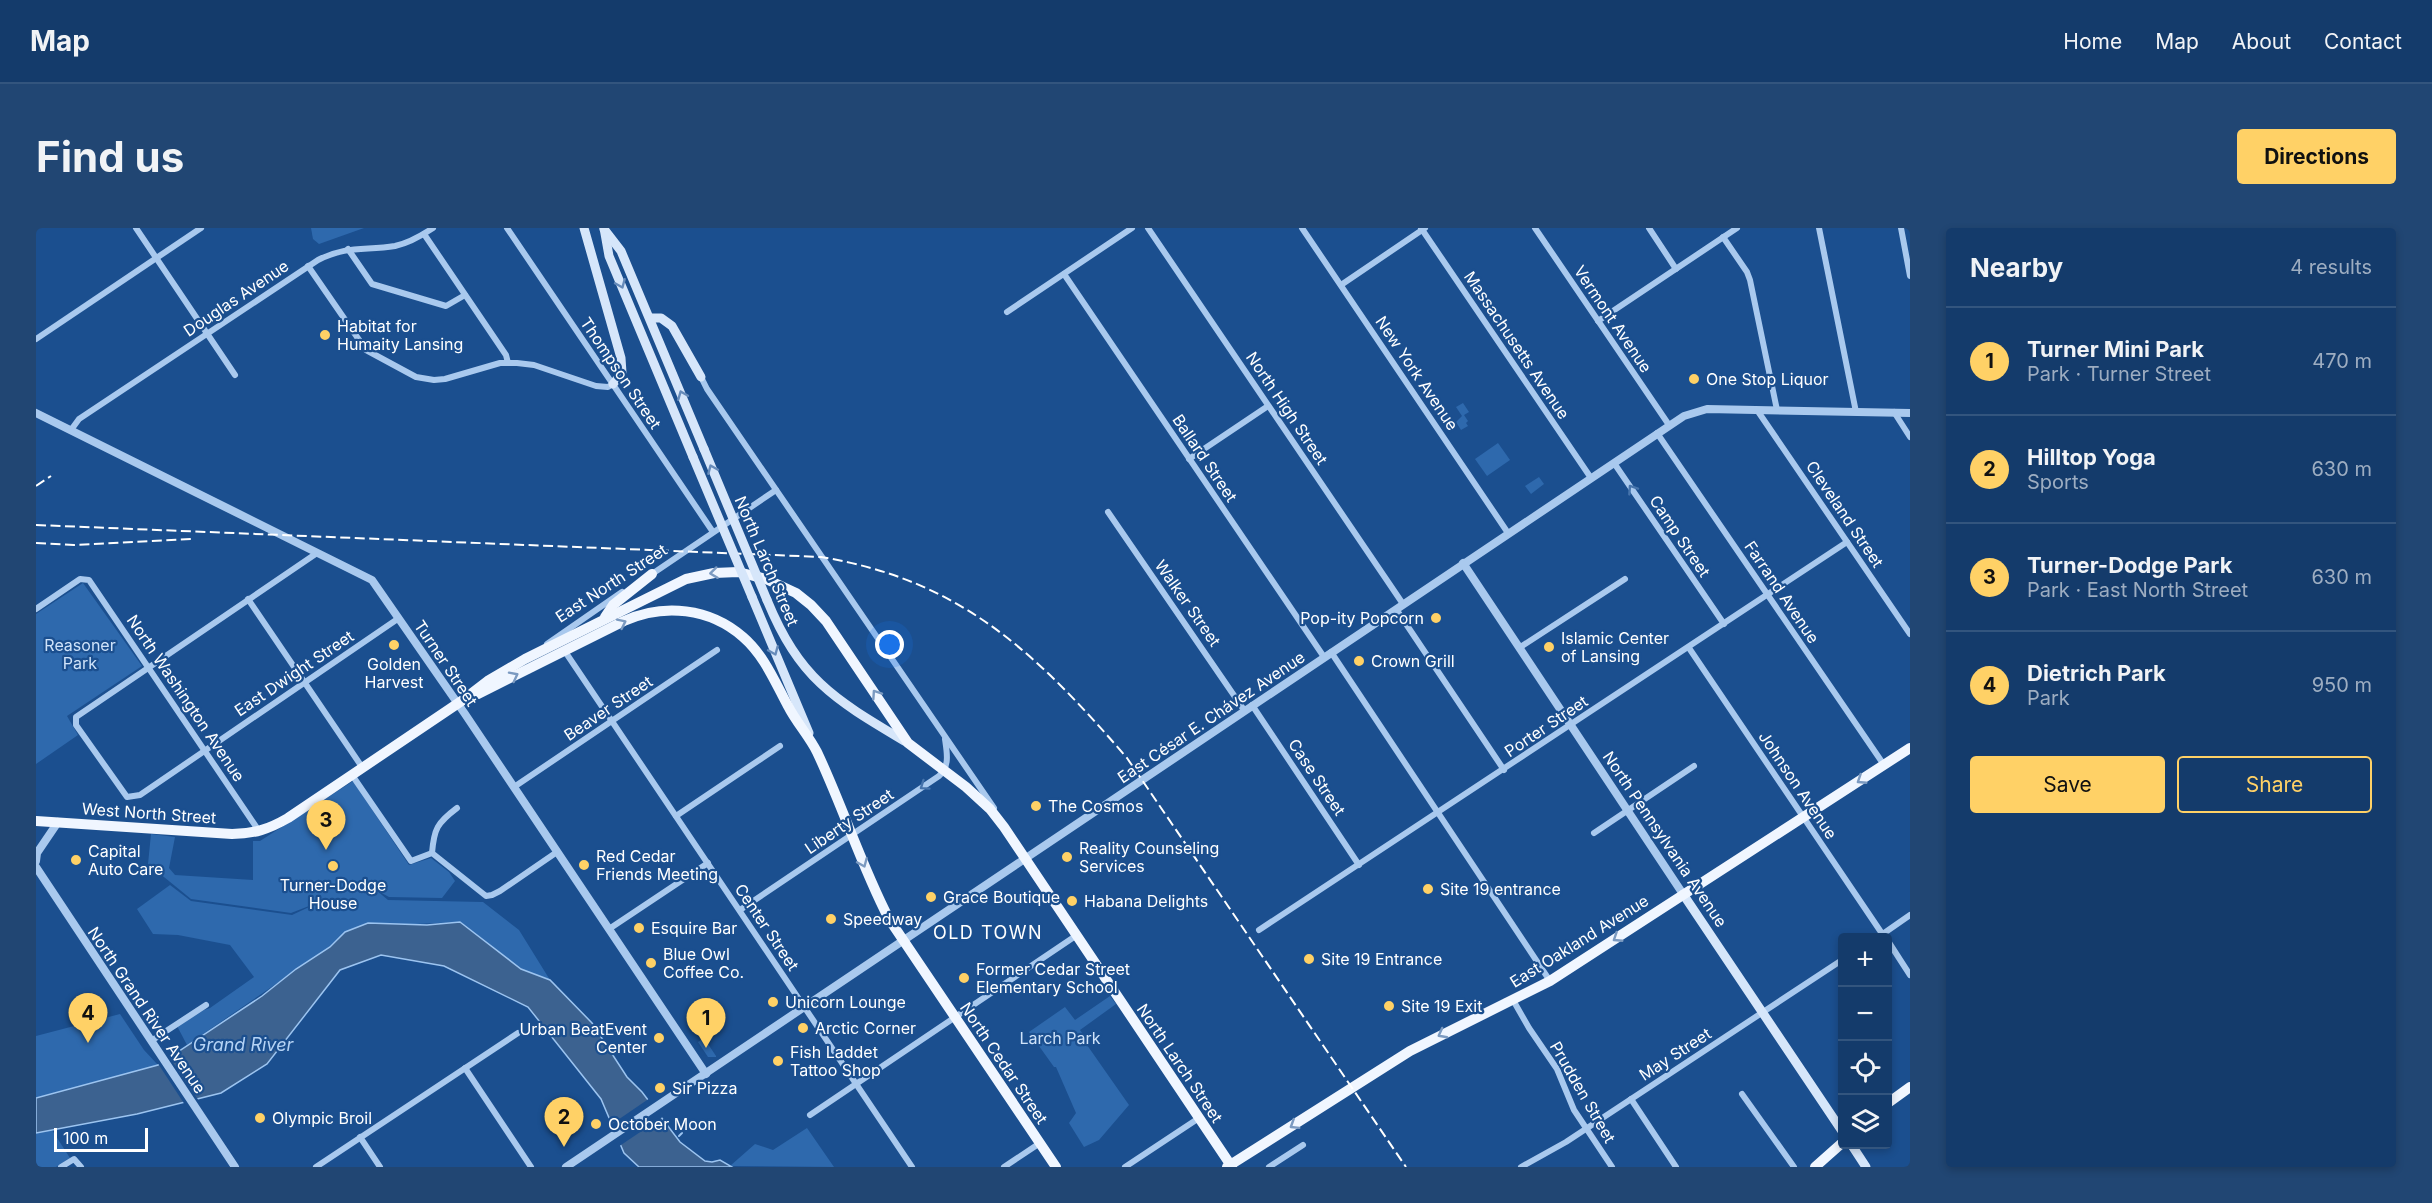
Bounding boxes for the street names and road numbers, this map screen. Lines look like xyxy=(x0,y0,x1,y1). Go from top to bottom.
street label: Douglas Avenue xyxy=(180,255,292,341)
street label: Vermont Avenue xyxy=(1570,262,1656,376)
street label: Massachusetts Avenue xyxy=(1460,267,1574,423)
street label: New York Avenue xyxy=(1371,312,1463,434)
street label: Thompson Street xyxy=(576,313,666,433)
street label: North High Street xyxy=(1242,348,1332,468)
street label: Ballard Street xyxy=(1168,410,1242,506)
street label: Cleveland Street xyxy=(1802,457,1888,571)
street label: Camp Street xyxy=(1645,491,1715,581)
street label: North Larch Street xyxy=(731,493,803,629)
street label: Farrand Avenue xyxy=(1740,537,1824,647)
street label: East North Street xyxy=(551,539,671,627)
street label: Walker Street xyxy=(1151,556,1225,650)
street label: North Washington Avenue xyxy=(123,611,249,785)
street label: Turner Street xyxy=(410,616,482,710)
street label: East Dwight Street xyxy=(231,626,357,720)
street label: East César E. Chávez Avenue xyxy=(1114,647,1308,787)
street label: Beaver Street xyxy=(560,671,656,745)
street label: Porter Street xyxy=(1501,691,1591,761)
street label: Johnson Avenue xyxy=(1755,727,1841,843)
street label: Case Street xyxy=(1284,735,1350,819)
street label: North Pennsylvania Avenue xyxy=(1599,747,1731,931)
street label: Liberty Street xyxy=(801,784,897,858)
street label: West North Street xyxy=(81,798,217,828)
street label: Center Street xyxy=(731,880,803,974)
street label: East Oakland Avenue xyxy=(1506,890,1652,992)
street label: North Grand River Avenue xyxy=(84,923,210,1097)
street label: North Cedar Street xyxy=(956,998,1052,1128)
street label: North Larch Street xyxy=(1133,1000,1227,1126)
street label: May Street xyxy=(1635,1023,1715,1085)
street label: Prudden Street xyxy=(1546,1038,1620,1146)

